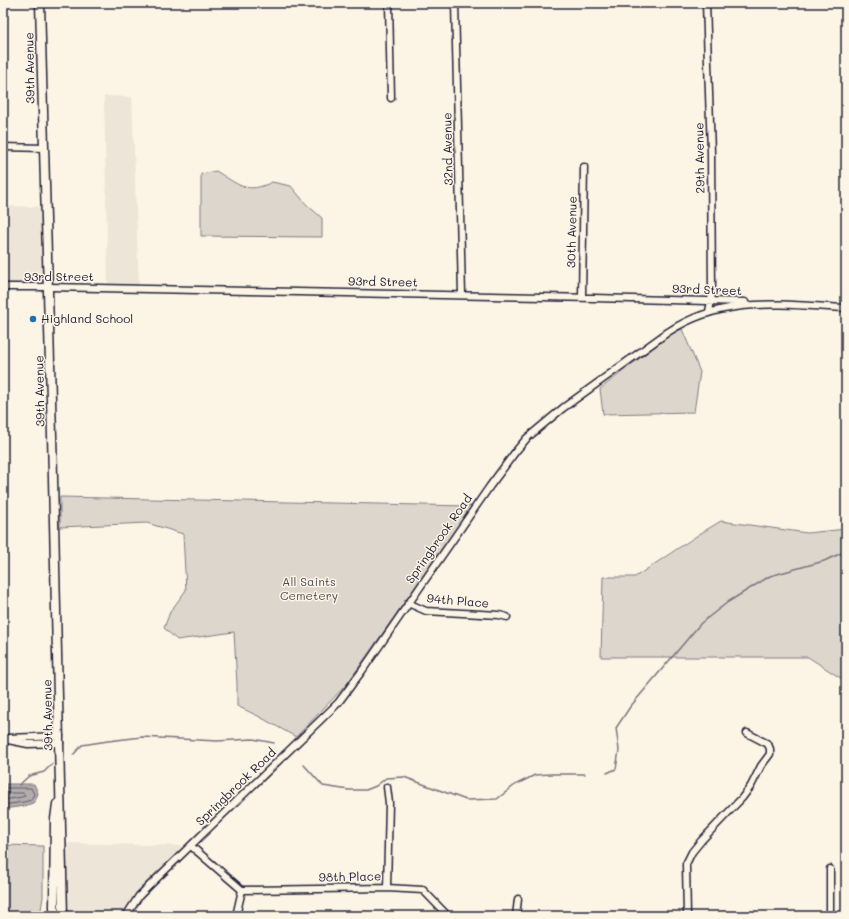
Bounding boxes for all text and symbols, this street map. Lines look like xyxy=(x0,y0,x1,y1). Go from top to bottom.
street label: 39th Avenue xyxy=(20,32,38,104)
street label: 32nd Avenue xyxy=(438,112,456,186)
street label: 29th Avenue xyxy=(690,122,708,194)
street label: 30th Avenue xyxy=(562,196,580,268)
street label: 93rd Street xyxy=(24,268,94,284)
street label: 93rd Street xyxy=(348,272,418,290)
street label: 93rd Street xyxy=(672,280,742,298)
place label: Highland School xyxy=(41,310,133,326)
marker: Highland School xyxy=(28,314,38,324)
street label: 39th Avenue xyxy=(30,355,48,427)
street label: Springbrook Road xyxy=(401,490,475,586)
park label: All Saints Cemetery xyxy=(280,573,338,603)
street label: 94th Place xyxy=(426,589,490,611)
street label: 39th Avenue xyxy=(38,679,56,751)
street label: Springbrook Road xyxy=(192,744,279,829)
street label: 98th Place xyxy=(319,867,381,885)

